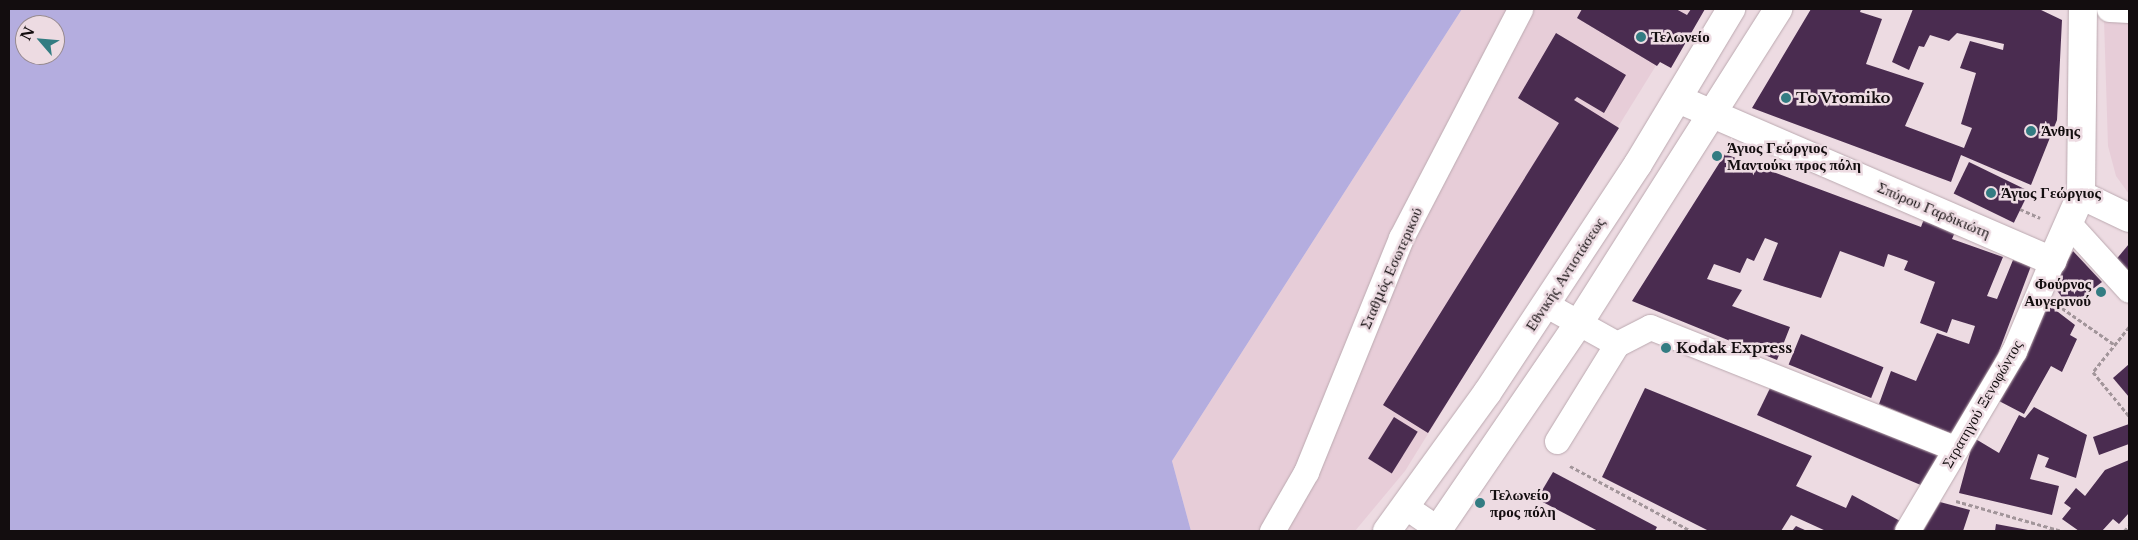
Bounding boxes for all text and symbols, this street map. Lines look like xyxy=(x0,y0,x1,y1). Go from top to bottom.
north arrow xyxy=(15,15,65,65)
text: N xyxy=(17,24,39,44)
place label: Τελωνείο xyxy=(1651,28,1710,46)
marker: Τελωνείο xyxy=(1635,31,1647,43)
place label: To Vromiko xyxy=(1796,89,1891,107)
marker: To Vromiko xyxy=(1780,92,1792,104)
place label: Άνθης xyxy=(2041,122,2080,140)
marker: Άνθης xyxy=(2025,125,2037,137)
place label: Άγιος Γεώργιος Μαντούκι προς πόλη xyxy=(1727,138,1861,173)
marker: Άγιος Γεώργιος Μαντούκι προς πόλη xyxy=(1711,150,1723,162)
street label: Σπύρου Γαρδικιώτη xyxy=(1875,178,1993,242)
place label: Άγιος Γεώργιος xyxy=(2001,184,2101,202)
marker: Άγιος Γεώργιος xyxy=(1985,187,1997,199)
street label: Σταθμός Εσωτερικού xyxy=(1356,204,1426,332)
street label: Εθνικής Αντιστάσεως xyxy=(1522,214,1608,334)
place label: Φούρνος Αυγερινού xyxy=(2024,274,2091,309)
marker: Φούρνος Αυγερινού xyxy=(2095,286,2107,298)
street label: Στρατηγού Ξενοφώντος xyxy=(1938,337,2026,471)
place label: Kodak Express xyxy=(1676,339,1793,357)
marker: Kodak Express xyxy=(1660,342,1672,354)
place label: Τελωνείο προς πόλη xyxy=(1490,485,1556,520)
marker: Τελωνείο προς πόλη xyxy=(1474,497,1486,509)

